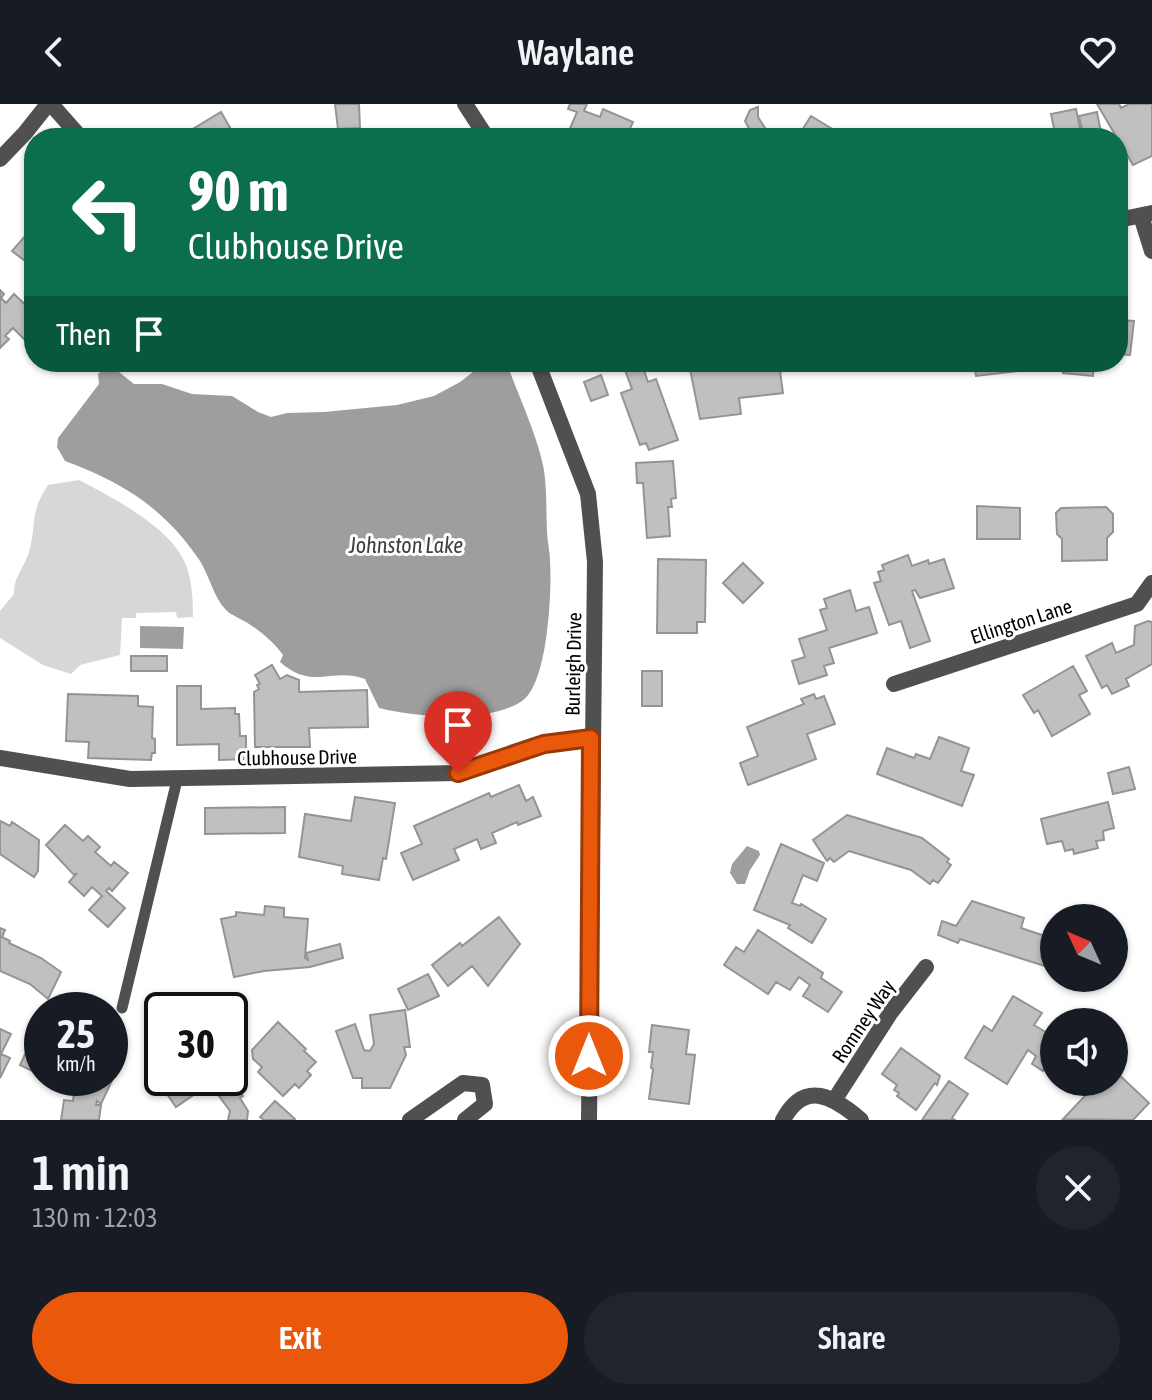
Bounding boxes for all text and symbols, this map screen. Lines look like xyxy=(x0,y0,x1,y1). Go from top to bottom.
icon: back xyxy=(32,30,76,74)
icon: heart xyxy=(1076,30,1120,74)
text: Waylane xyxy=(518,31,634,73)
text: 90 m xyxy=(188,159,289,223)
icon: left xyxy=(56,160,160,264)
text: Clubhouse Drive xyxy=(188,225,404,267)
icon: arrive xyxy=(127,312,171,356)
text: Then xyxy=(56,317,111,351)
water label: Johnston Lake xyxy=(348,532,463,558)
street label: Ellington Lane xyxy=(967,594,1075,648)
street label: Burleigh Drive xyxy=(561,612,585,716)
pin xyxy=(424,691,492,773)
icon: arrive xyxy=(436,703,480,747)
street label: Clubhouse Drive xyxy=(237,744,357,770)
north arrow xyxy=(1040,904,1128,992)
map controls xyxy=(1040,904,1128,1096)
street label: Romney Way xyxy=(827,975,899,1067)
speed limit sign: 30 xyxy=(144,992,248,1096)
button: sound xyxy=(1040,1008,1128,1096)
text: 25 xyxy=(57,1011,95,1056)
position arrow xyxy=(547,1014,631,1098)
text: km/h xyxy=(56,1052,96,1075)
text: 1 min xyxy=(32,1145,130,1200)
button: close xyxy=(1036,1146,1120,1230)
text: 130 m · 12:03 xyxy=(32,1203,158,1233)
button: Exit xyxy=(32,1292,568,1384)
button: Share xyxy=(584,1292,1120,1384)

